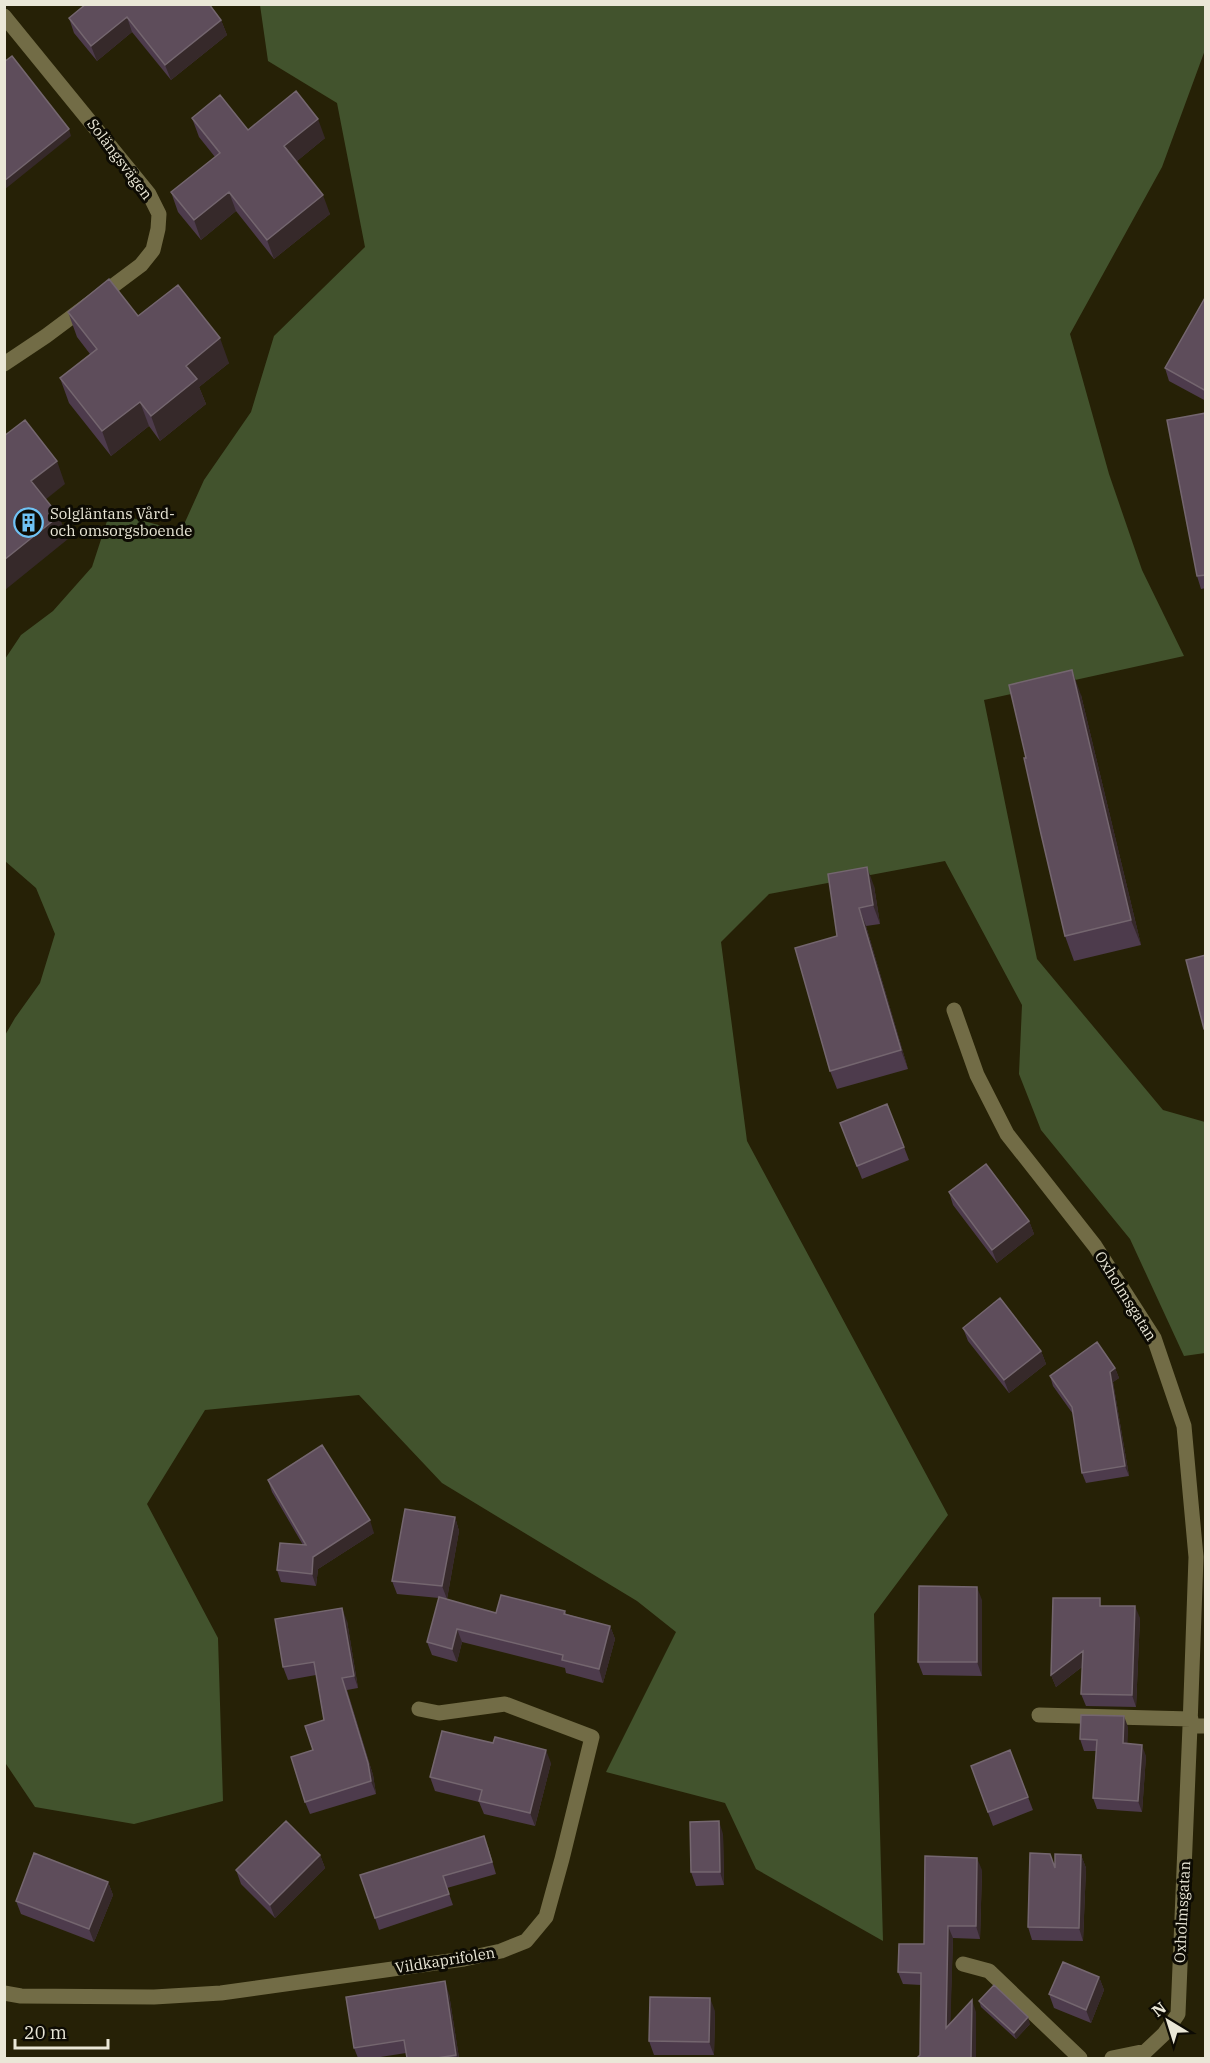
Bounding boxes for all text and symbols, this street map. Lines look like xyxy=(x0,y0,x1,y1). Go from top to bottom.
street label: Solängsvägen xyxy=(83,115,157,204)
place label: Solgläntans Vård- och omsorgsboende xyxy=(50,504,192,540)
building icon: Solgläntans Vård- och omsorgsboende xyxy=(13,506,45,538)
street label: Oxholmsgatan xyxy=(1091,1248,1161,1345)
street label: Oxholmsgatan xyxy=(1170,1860,1194,1964)
street label: Vildkaprifolen xyxy=(394,1943,497,1977)
north arrow xyxy=(1138,1991,1198,2051)
text: N xyxy=(1148,1997,1170,2021)
scale bar xyxy=(15,2012,108,2050)
text: 20 m xyxy=(24,2021,67,2044)

